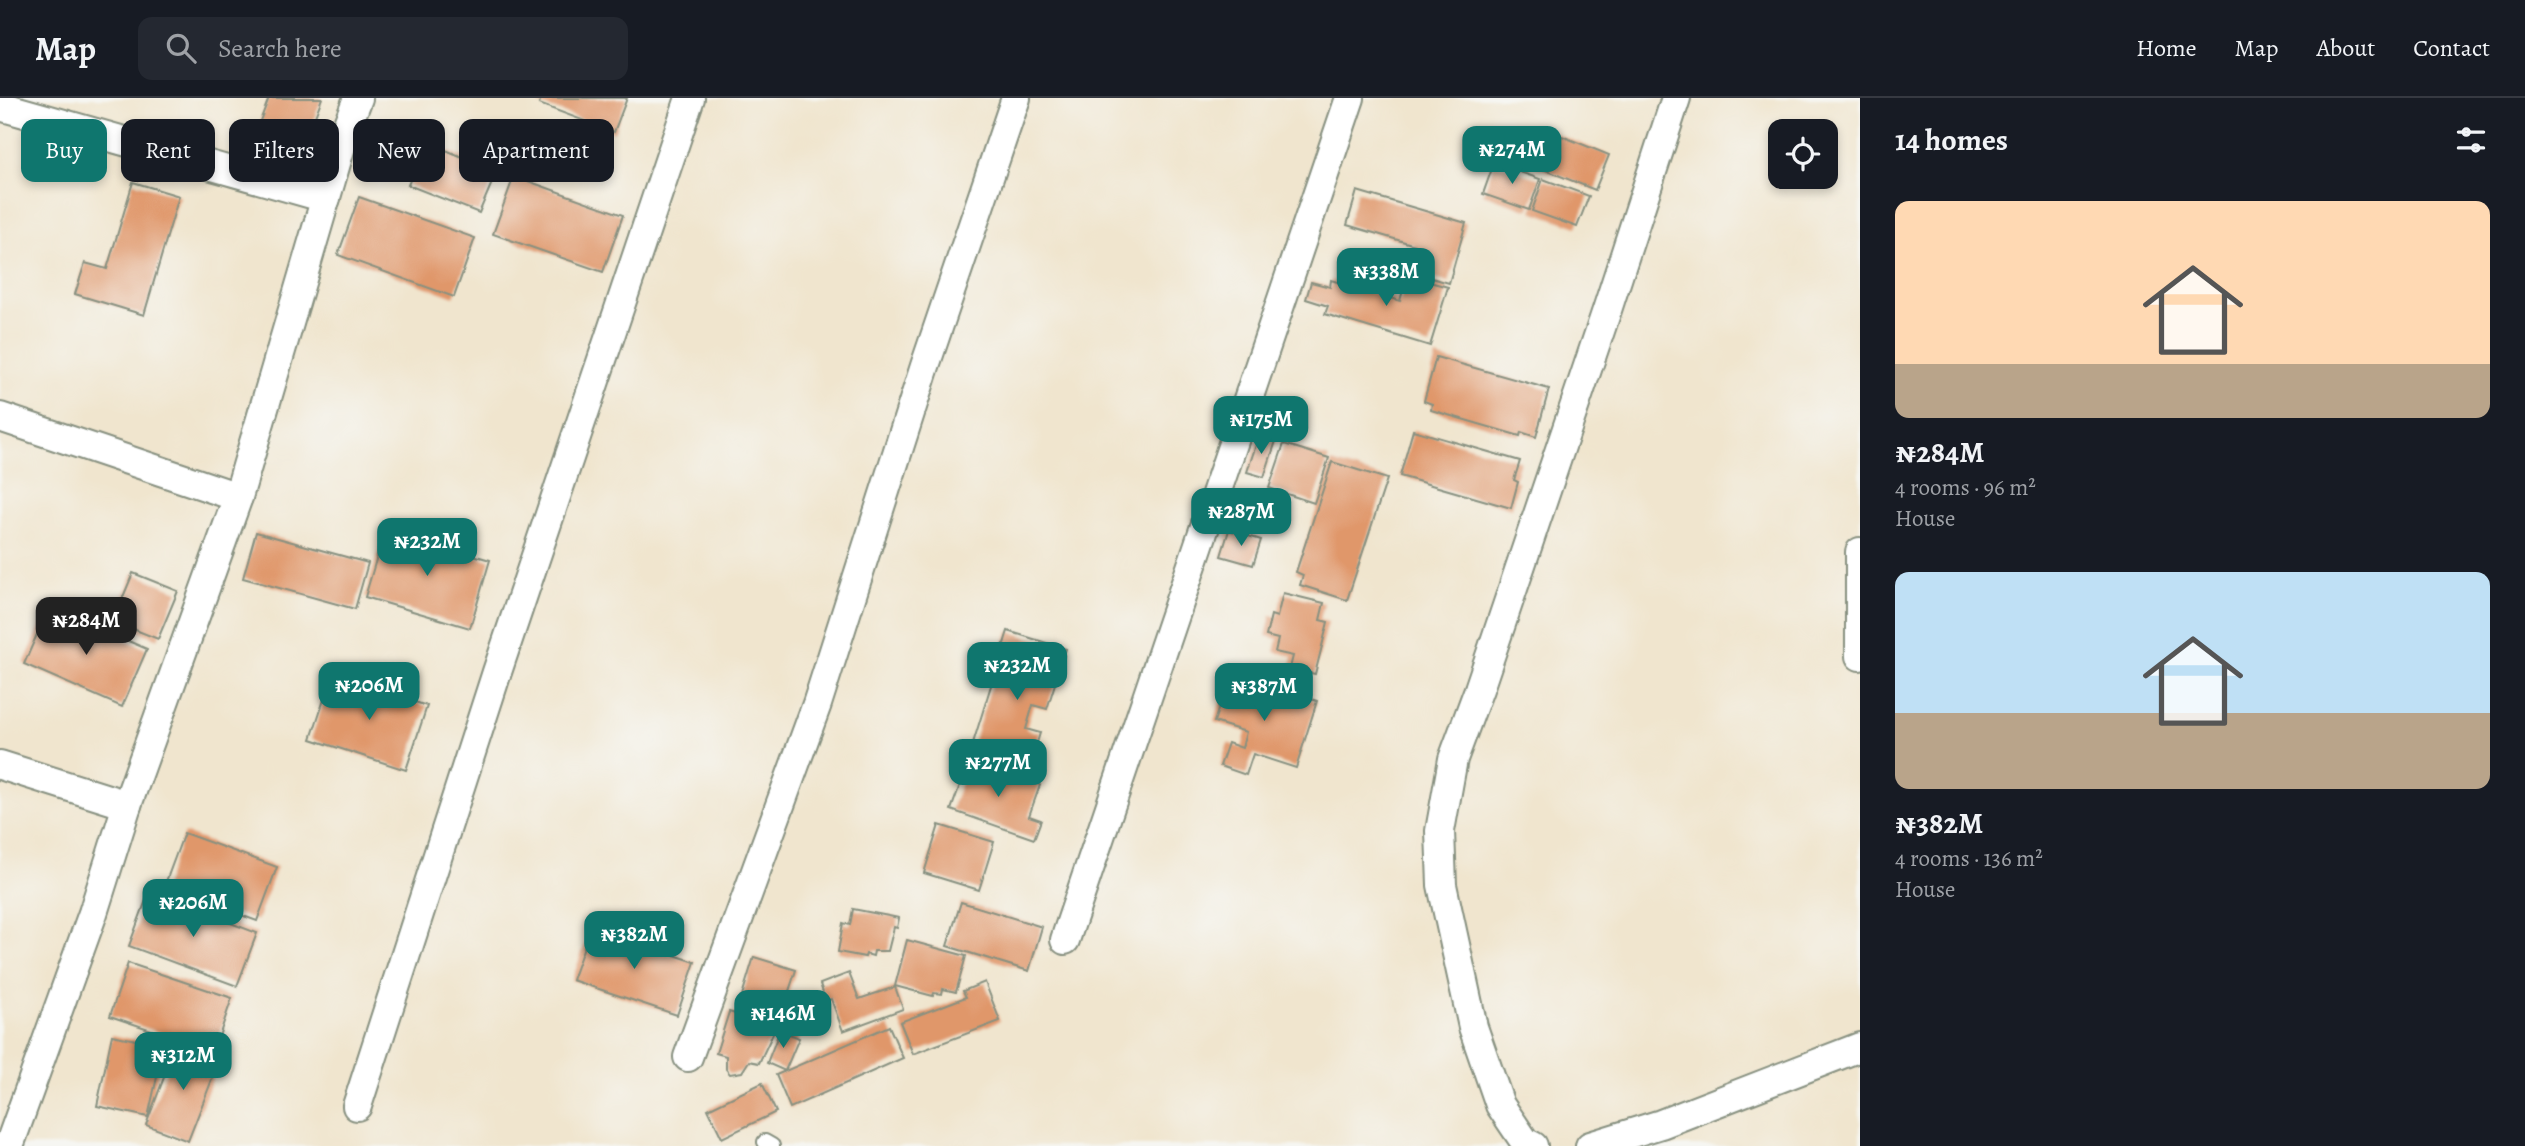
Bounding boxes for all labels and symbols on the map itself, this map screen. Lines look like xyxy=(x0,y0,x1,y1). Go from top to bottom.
pin: ₦274M xyxy=(1463,126,1561,186)
pin: ₦338M xyxy=(1337,248,1435,308)
pin: ₦175M xyxy=(1212,396,1310,456)
pin: ₦287M xyxy=(1192,489,1290,548)
pin: ₦232M xyxy=(378,518,476,578)
pin: ₦284M xyxy=(37,598,135,657)
pin: ₦232M xyxy=(968,642,1066,702)
pin: ₦206M xyxy=(320,662,418,722)
pin: ₦387M xyxy=(1215,664,1313,723)
pin: ₦277M xyxy=(949,740,1047,799)
pin: ₦206M xyxy=(144,880,242,939)
pin: ₦382M xyxy=(585,912,683,971)
pin: ₦146M xyxy=(734,990,832,1050)
pin: ₦312M xyxy=(134,1032,232,1092)

